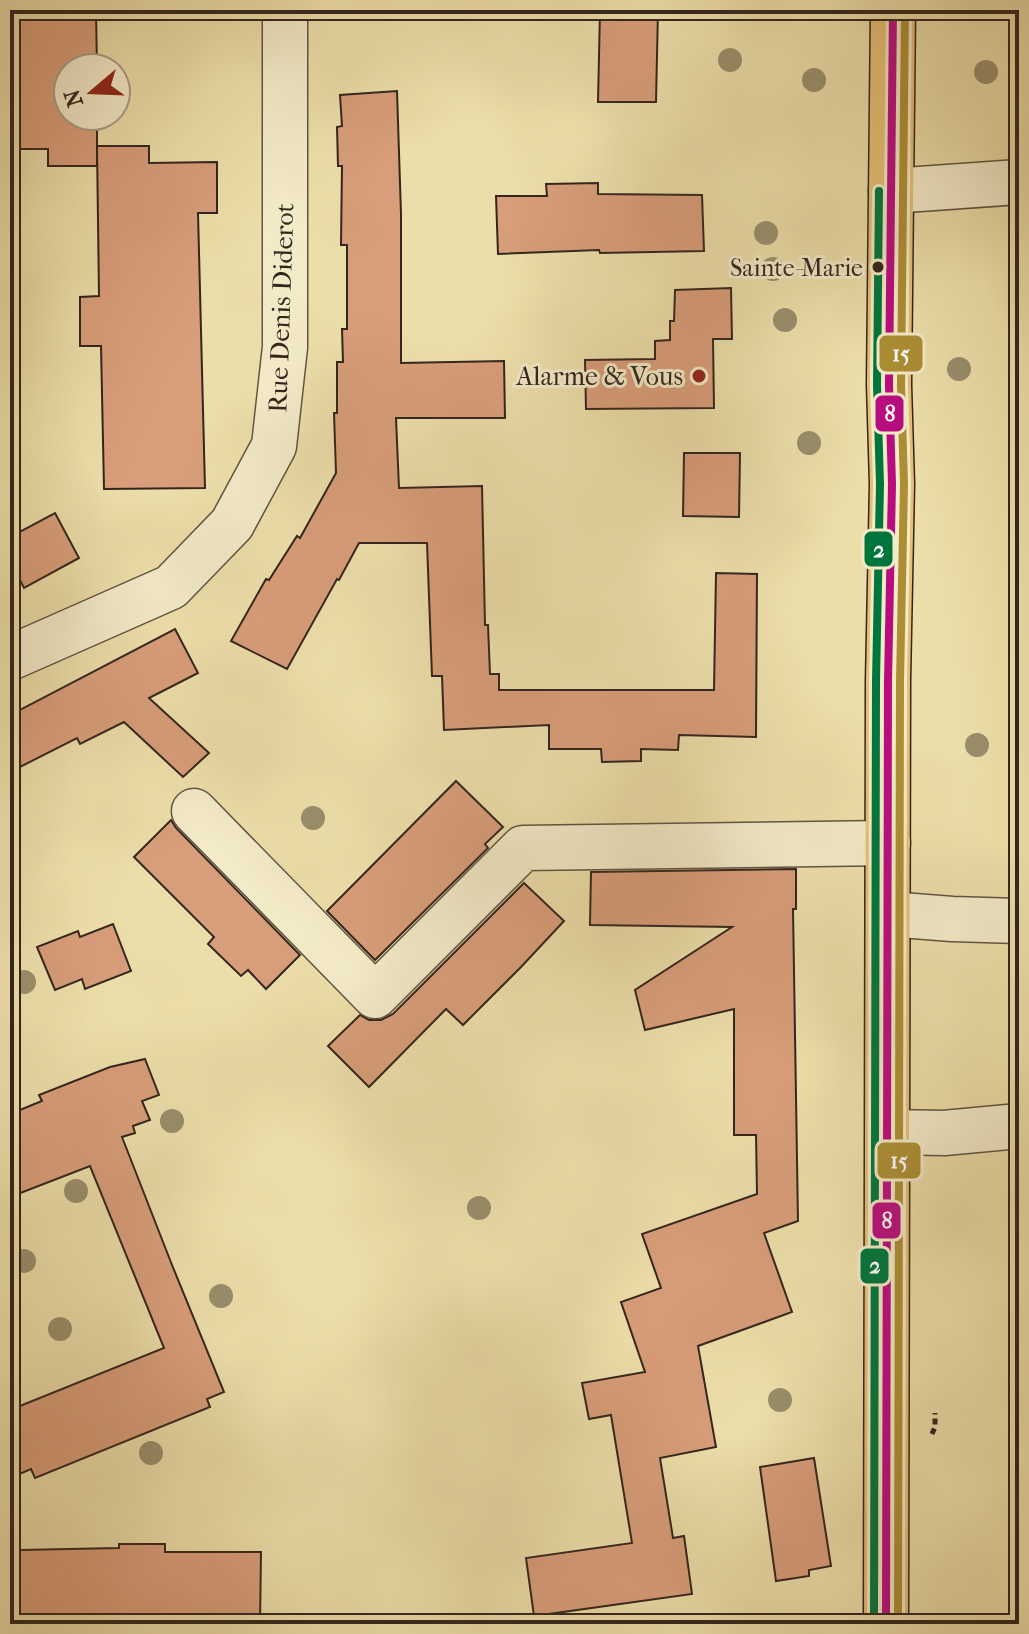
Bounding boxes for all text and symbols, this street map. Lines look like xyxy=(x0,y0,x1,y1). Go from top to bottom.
north arrow xyxy=(52,52,132,132)
text: N xyxy=(59,86,89,110)
street label: Rue Denis Diderot xyxy=(262,202,301,413)
place label: Sainte-Marie xyxy=(730,254,863,282)
marker: Sainte-Marie xyxy=(870,259,886,275)
line badge: 15 xyxy=(878,334,924,373)
text: 15 xyxy=(892,341,910,367)
place label: Alarme & Vous xyxy=(515,361,683,392)
marker: Alarme & Vous xyxy=(690,367,708,385)
line badge: 8 xyxy=(874,394,905,433)
text: 8 xyxy=(884,401,896,427)
line badge: 2 xyxy=(863,530,894,568)
text: 2 xyxy=(873,537,885,563)
line badge: 15 xyxy=(876,1141,922,1180)
text: 15 xyxy=(890,1148,908,1174)
line badge: 8 xyxy=(871,1201,902,1240)
text: 8 xyxy=(881,1208,893,1234)
line badge: 2 xyxy=(859,1247,890,1285)
text: 2 xyxy=(869,1253,881,1279)

